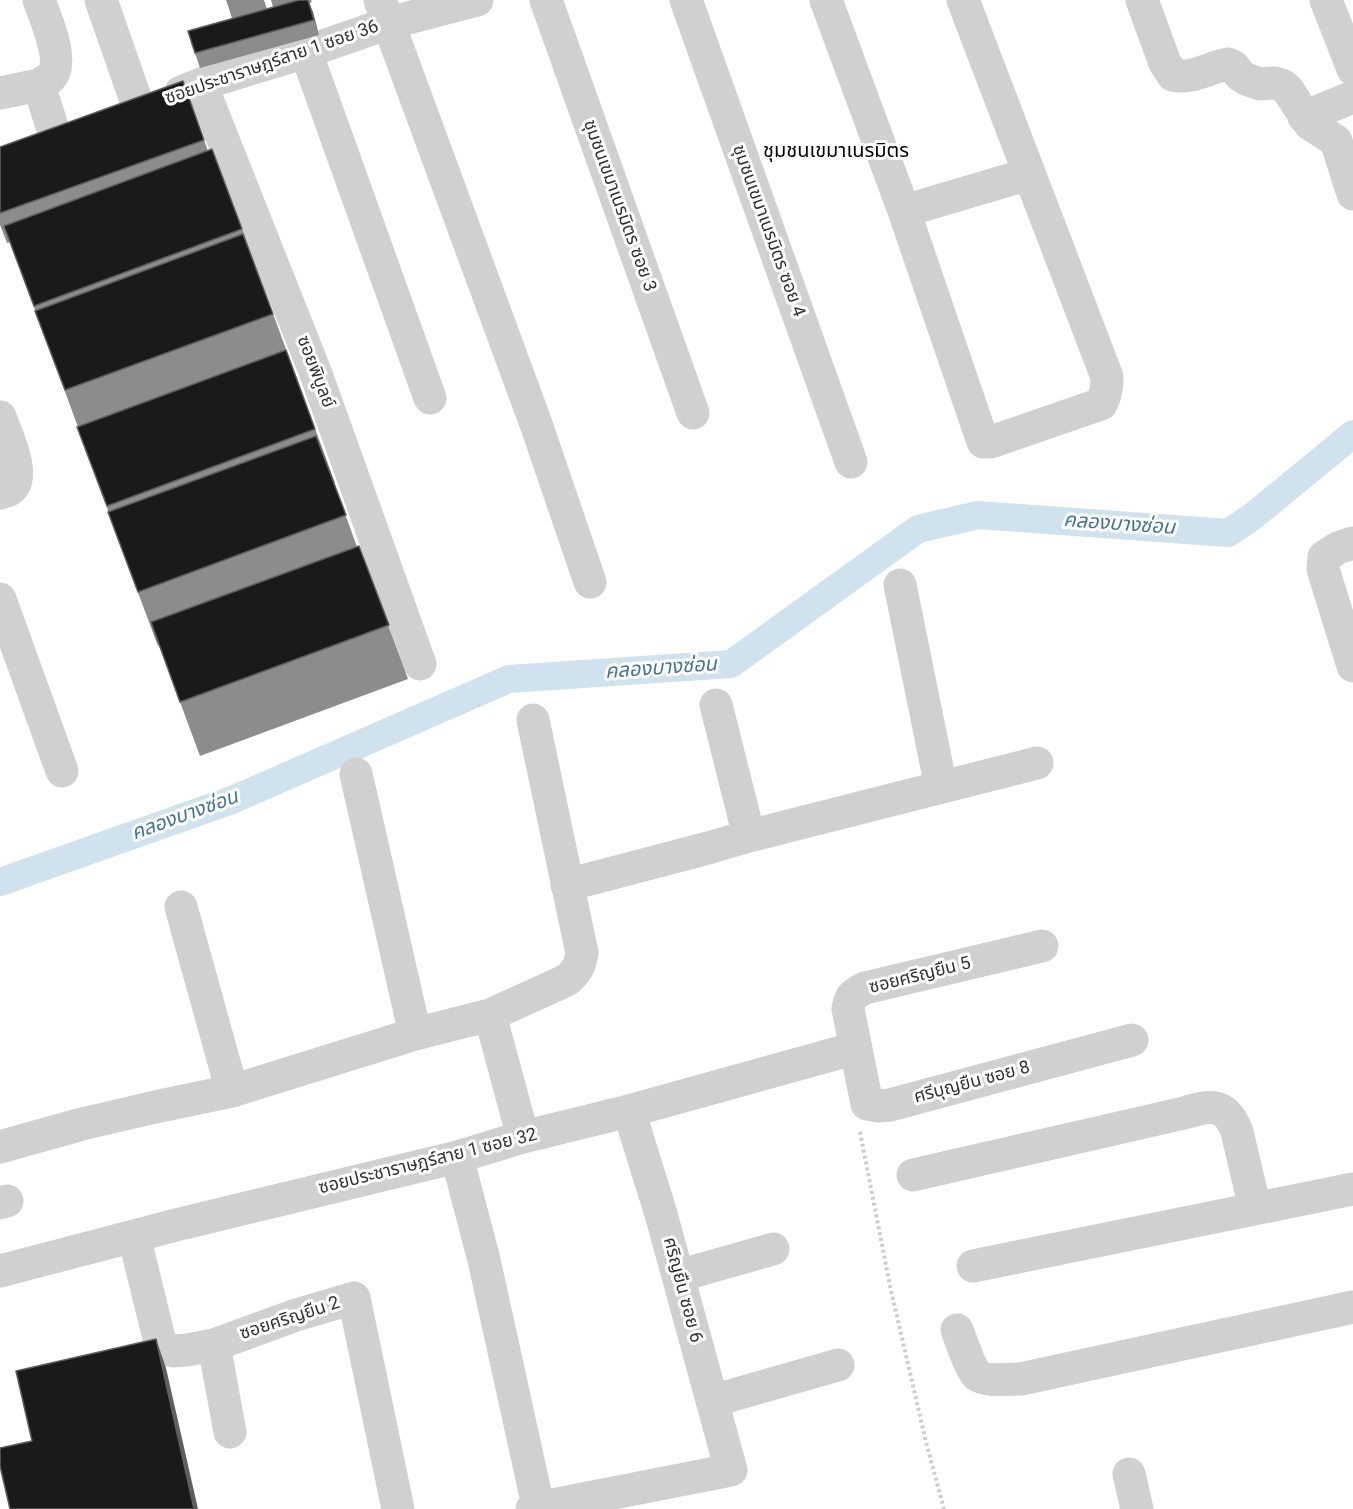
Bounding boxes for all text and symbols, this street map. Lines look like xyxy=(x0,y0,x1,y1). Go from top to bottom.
street label: ซอยประชาราษฎร์สาย 1 ซอย 36 xyxy=(162,16,382,110)
street label: ชุมชนเขมาเนรมิตร ซอย 3 xyxy=(578,117,660,295)
district label: ชุมชนเขมาเนรมิตร xyxy=(763,140,909,164)
street label: ชุมชนเขมาเนรมิตร ซอย 4 xyxy=(727,142,809,320)
street label: ซอยพิบูลย์ xyxy=(291,333,339,411)
water label: คลองบางซ่อน xyxy=(1062,509,1176,541)
water label: คลองบางซ่อน xyxy=(604,653,718,685)
water label: คลองบางซ่อน xyxy=(128,786,242,846)
street label: ซอยศริญยืน 5 xyxy=(867,953,973,999)
street label: ศรีบุญยืน ซอย 8 xyxy=(912,1057,1032,1109)
street label: ซอยประชาราษฎร์สาย 1 ซอย 32 xyxy=(317,1124,539,1200)
street label: ศริญยืน ซอย 6 xyxy=(658,1235,706,1345)
street label: ซอยศริญยืน 2 xyxy=(237,1293,343,1345)

